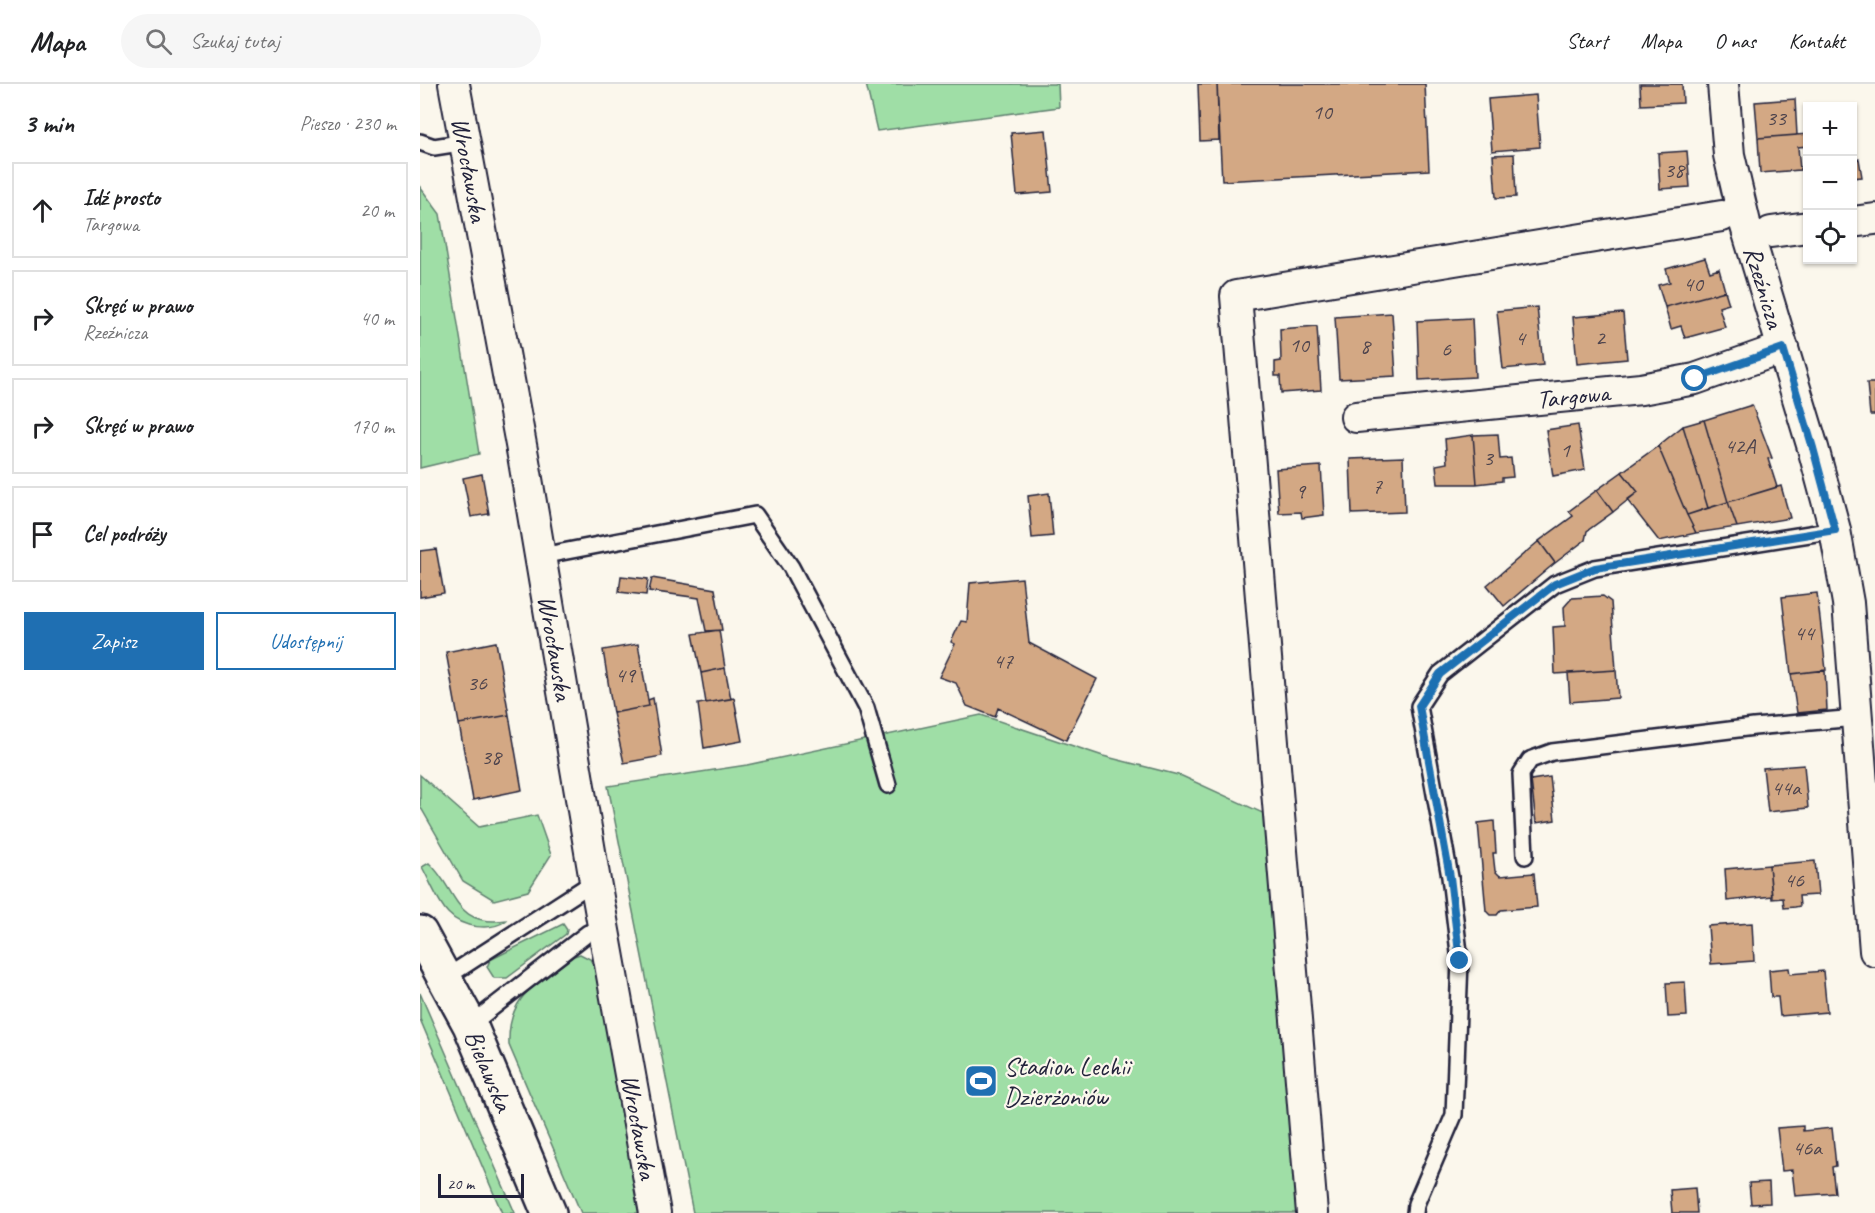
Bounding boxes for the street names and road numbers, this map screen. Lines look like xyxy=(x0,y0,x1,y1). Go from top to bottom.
street label: Wrocławska xyxy=(444,115,496,226)
street label: Rzeźnicza xyxy=(1736,242,1793,333)
street label: Targowa xyxy=(1535,375,1613,416)
street label: Wrocławska xyxy=(531,593,581,704)
street label: Bielawska xyxy=(457,1025,521,1118)
street label: Wrocławska xyxy=(614,1072,665,1183)

